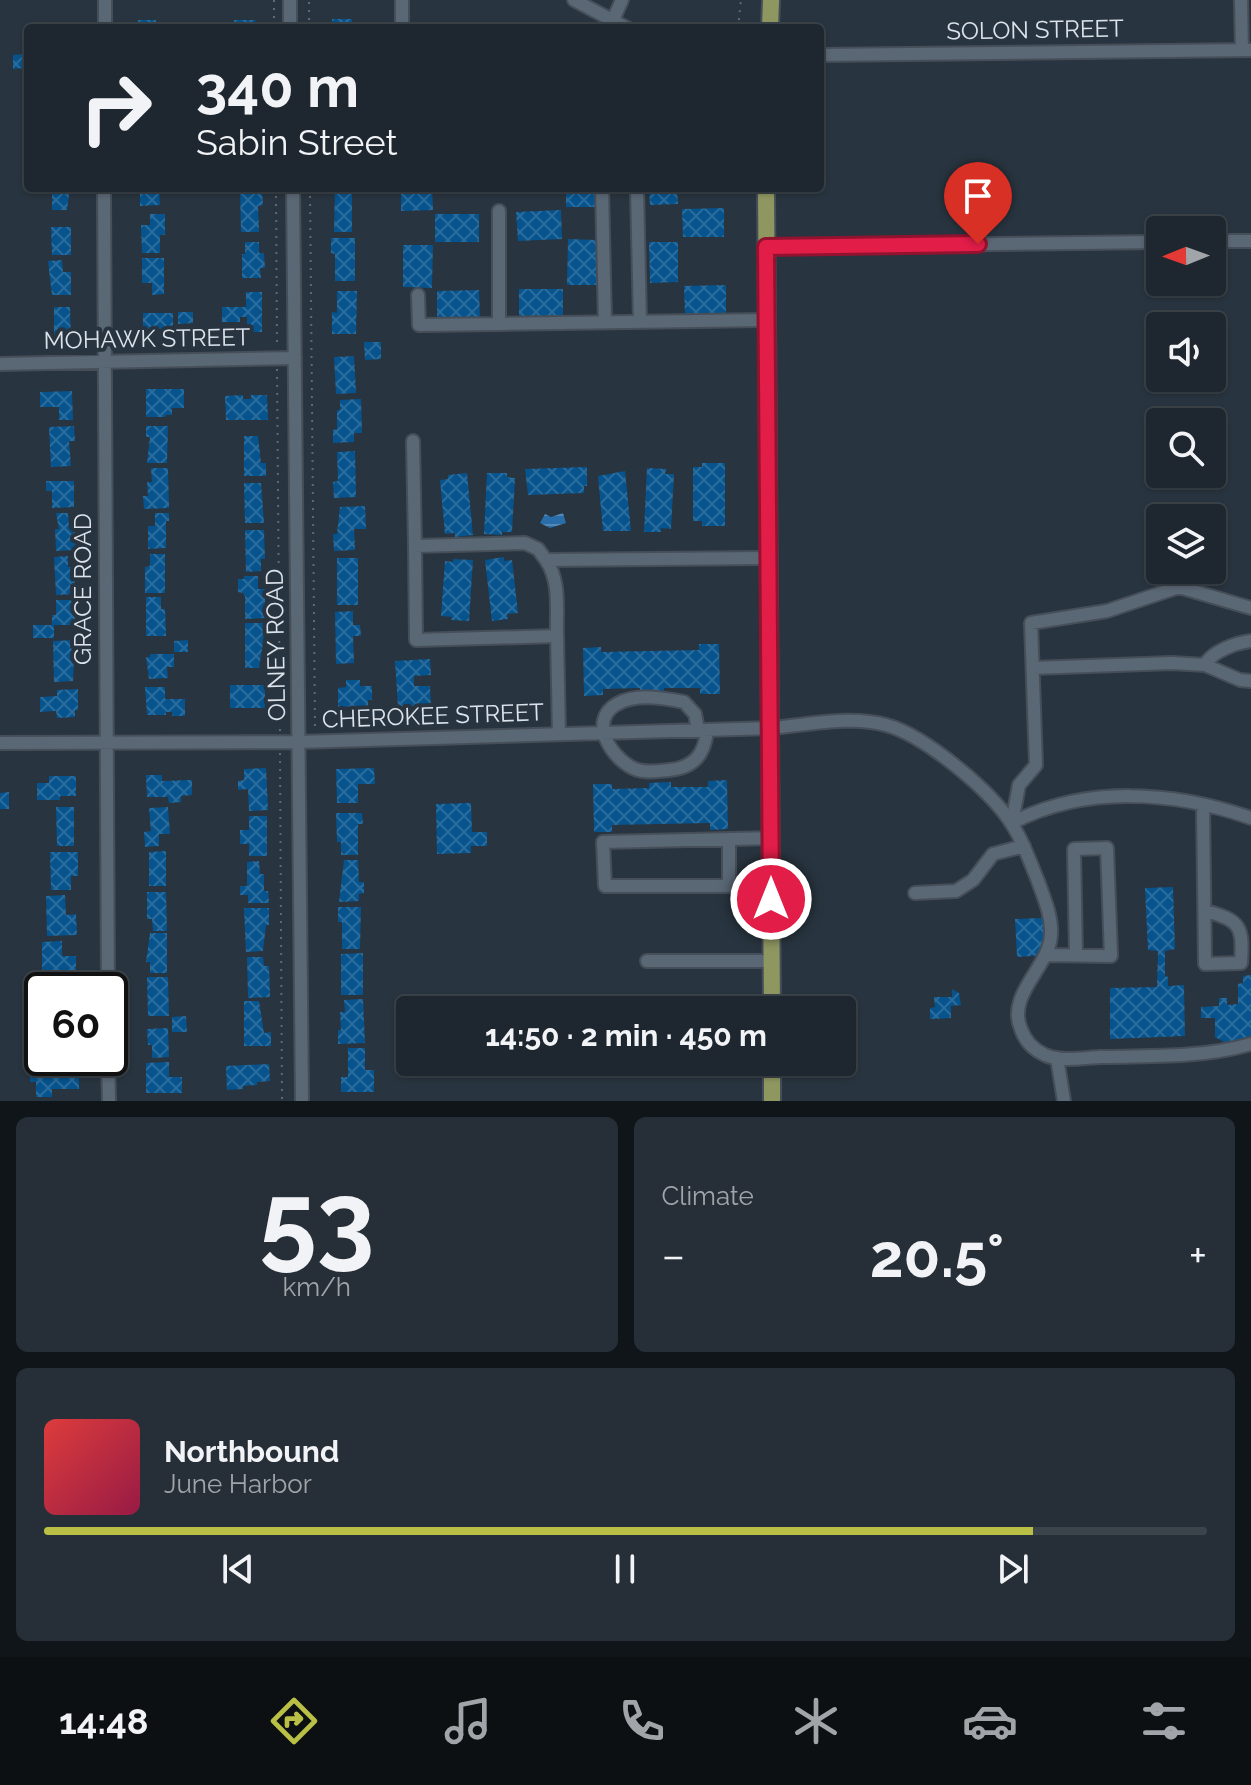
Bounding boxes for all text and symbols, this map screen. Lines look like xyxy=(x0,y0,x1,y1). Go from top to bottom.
street label: SOLON STREET xyxy=(946,13,1124,46)
text: 340 m xyxy=(196,54,359,120)
icon: right xyxy=(64,56,168,160)
text: Sabin Street xyxy=(196,121,398,163)
pin xyxy=(944,162,1012,244)
icon: arrive xyxy=(956,174,1000,218)
north arrow xyxy=(1146,216,1226,296)
map controls xyxy=(1146,216,1226,584)
button: sound xyxy=(1146,312,1226,392)
street label: MOHAWK STREET xyxy=(43,322,251,355)
button: search xyxy=(1146,408,1226,488)
button: layers xyxy=(1146,504,1226,584)
street label: GRACE ROAD xyxy=(68,513,97,665)
street label: OLNEY ROAD xyxy=(260,569,291,722)
street label: CHEROKEE STREET xyxy=(322,697,545,734)
position arrow xyxy=(729,857,813,941)
speed limit sign: 60 xyxy=(24,972,128,1076)
text: 14:50 · 2 min · 450 m xyxy=(485,1018,767,1053)
text: 53 xyxy=(259,1159,375,1281)
text: Climate xyxy=(662,1181,754,1211)
text: 20.5° xyxy=(870,1221,1004,1291)
text: − xyxy=(662,1230,685,1281)
text: + xyxy=(1189,1230,1207,1281)
text: km/h xyxy=(282,1272,351,1302)
text: Northbound xyxy=(164,1434,339,1469)
text: June Harbor xyxy=(164,1469,312,1499)
icon: previous xyxy=(216,1547,260,1591)
icon: pause xyxy=(603,1547,647,1591)
icon: next xyxy=(991,1547,1035,1591)
icon: directions xyxy=(266,1693,322,1749)
icon: music xyxy=(440,1693,496,1749)
icon: phone xyxy=(614,1693,670,1749)
icon: climate xyxy=(788,1693,844,1749)
icon: car xyxy=(962,1693,1018,1749)
icon: filters xyxy=(1136,1693,1192,1749)
text: 14:48 xyxy=(59,1700,149,1742)

